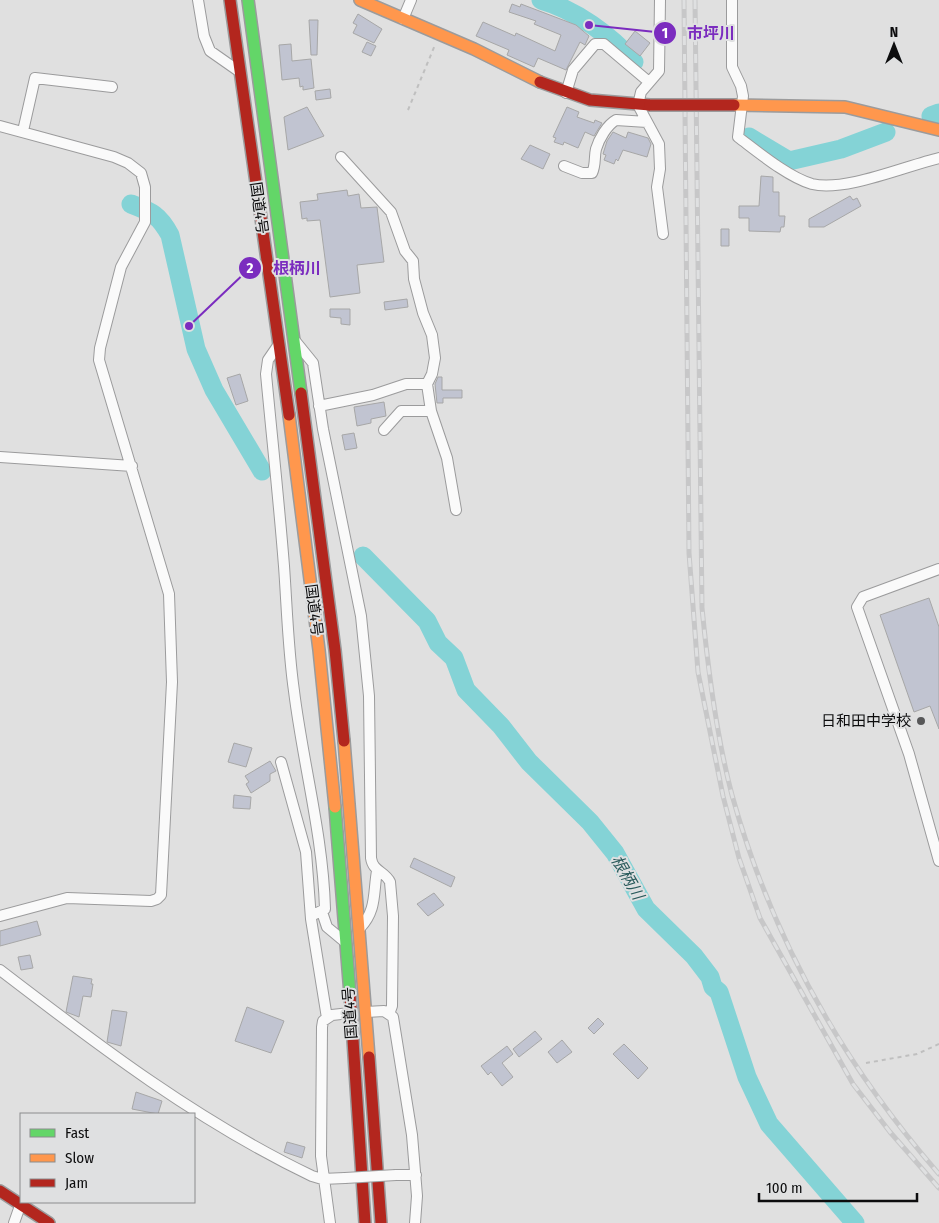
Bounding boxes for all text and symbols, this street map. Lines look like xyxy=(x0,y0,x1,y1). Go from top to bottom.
callout: 市坪川 xyxy=(652,17,745,48)
north arrow xyxy=(869,20,919,70)
text: 1 xyxy=(662,24,668,42)
text: 市坪川 xyxy=(687,24,735,43)
text: N xyxy=(890,24,898,41)
street label: 国道4号 xyxy=(246,181,272,235)
callout: 根柄川 xyxy=(238,253,331,284)
text: 2 xyxy=(246,259,254,277)
text: 根柄川 xyxy=(273,259,321,278)
street label: 国道4号 xyxy=(302,583,326,637)
place label: 日和田中学校 xyxy=(821,712,911,730)
marker: 日和田中学校 xyxy=(915,715,927,727)
water label: 根柄川 xyxy=(607,852,649,905)
street label: 国道4号 xyxy=(339,986,361,1040)
legend xyxy=(20,1113,195,1203)
text: Fast xyxy=(65,1124,89,1142)
text: Slow xyxy=(65,1149,94,1167)
scale bar xyxy=(759,1170,916,1202)
text: Jam xyxy=(65,1174,88,1192)
text: 100 m xyxy=(766,1179,803,1197)

